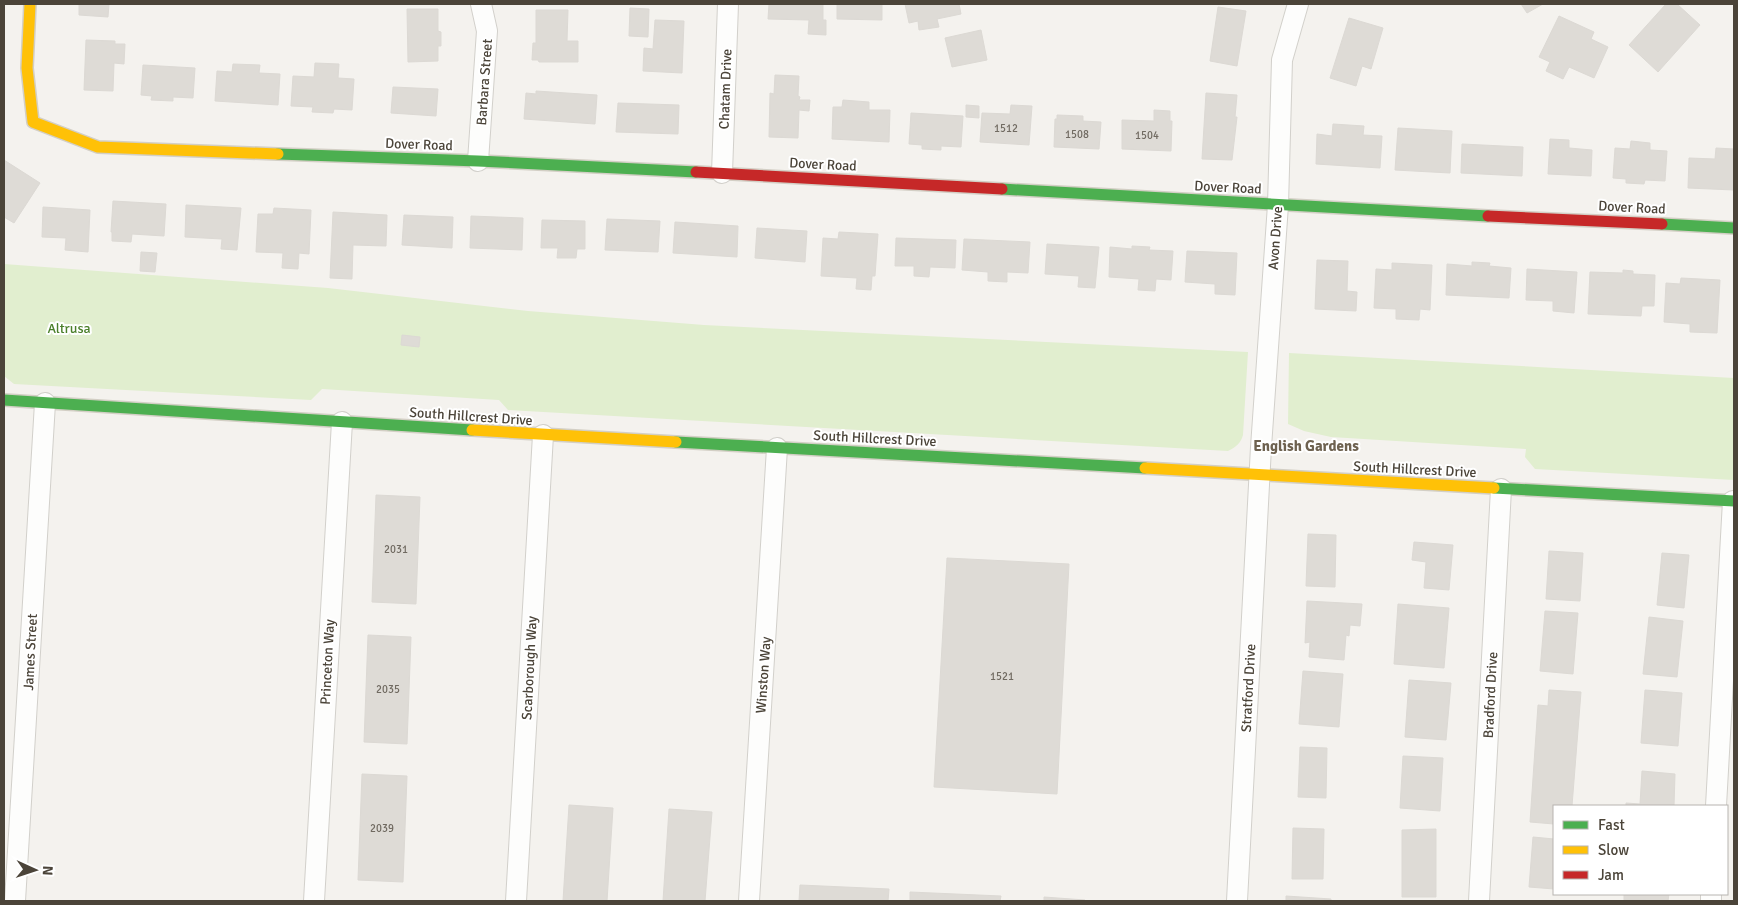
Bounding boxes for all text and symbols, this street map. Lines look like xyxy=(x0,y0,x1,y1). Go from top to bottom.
street label: Barbara Street xyxy=(473,38,496,126)
street label: Chatam Drive xyxy=(716,48,735,130)
house number: 1512 xyxy=(994,122,1018,135)
house number: 1508 xyxy=(1065,128,1089,141)
house number: 1504 xyxy=(1135,129,1159,142)
street label: Dover Road xyxy=(385,135,453,154)
street label: Dover Road xyxy=(789,154,857,175)
street label: Dover Road xyxy=(1194,177,1262,198)
street label: Dover Road xyxy=(1598,197,1666,218)
street label: Avon Drive xyxy=(1265,206,1286,270)
park label: Altrusa xyxy=(47,320,91,337)
street label: South Hillcrest Drive xyxy=(409,404,533,429)
street label: South Hillcrest Drive xyxy=(813,427,937,450)
district label: English Gardens xyxy=(1253,437,1359,455)
street label: South Hillcrest Drive xyxy=(1353,458,1477,481)
house number: 2031 xyxy=(384,543,408,556)
street label: James Street xyxy=(20,613,41,691)
street label: Scarborough Way xyxy=(518,615,541,720)
street label: Princeton Way xyxy=(317,618,338,705)
street label: Winston Way xyxy=(752,636,775,714)
street label: Stratford Drive xyxy=(1238,643,1259,733)
street label: Bradford Drive xyxy=(1480,651,1501,739)
house number: 1521 xyxy=(990,670,1014,683)
house number: 2035 xyxy=(376,683,400,696)
legend xyxy=(1553,805,1728,895)
text: Fast xyxy=(1598,816,1625,834)
house number: 2039 xyxy=(370,822,394,835)
text: Slow xyxy=(1598,841,1629,859)
north arrow xyxy=(10,845,60,895)
text: N xyxy=(39,865,56,876)
text: Jam xyxy=(1598,866,1624,884)

